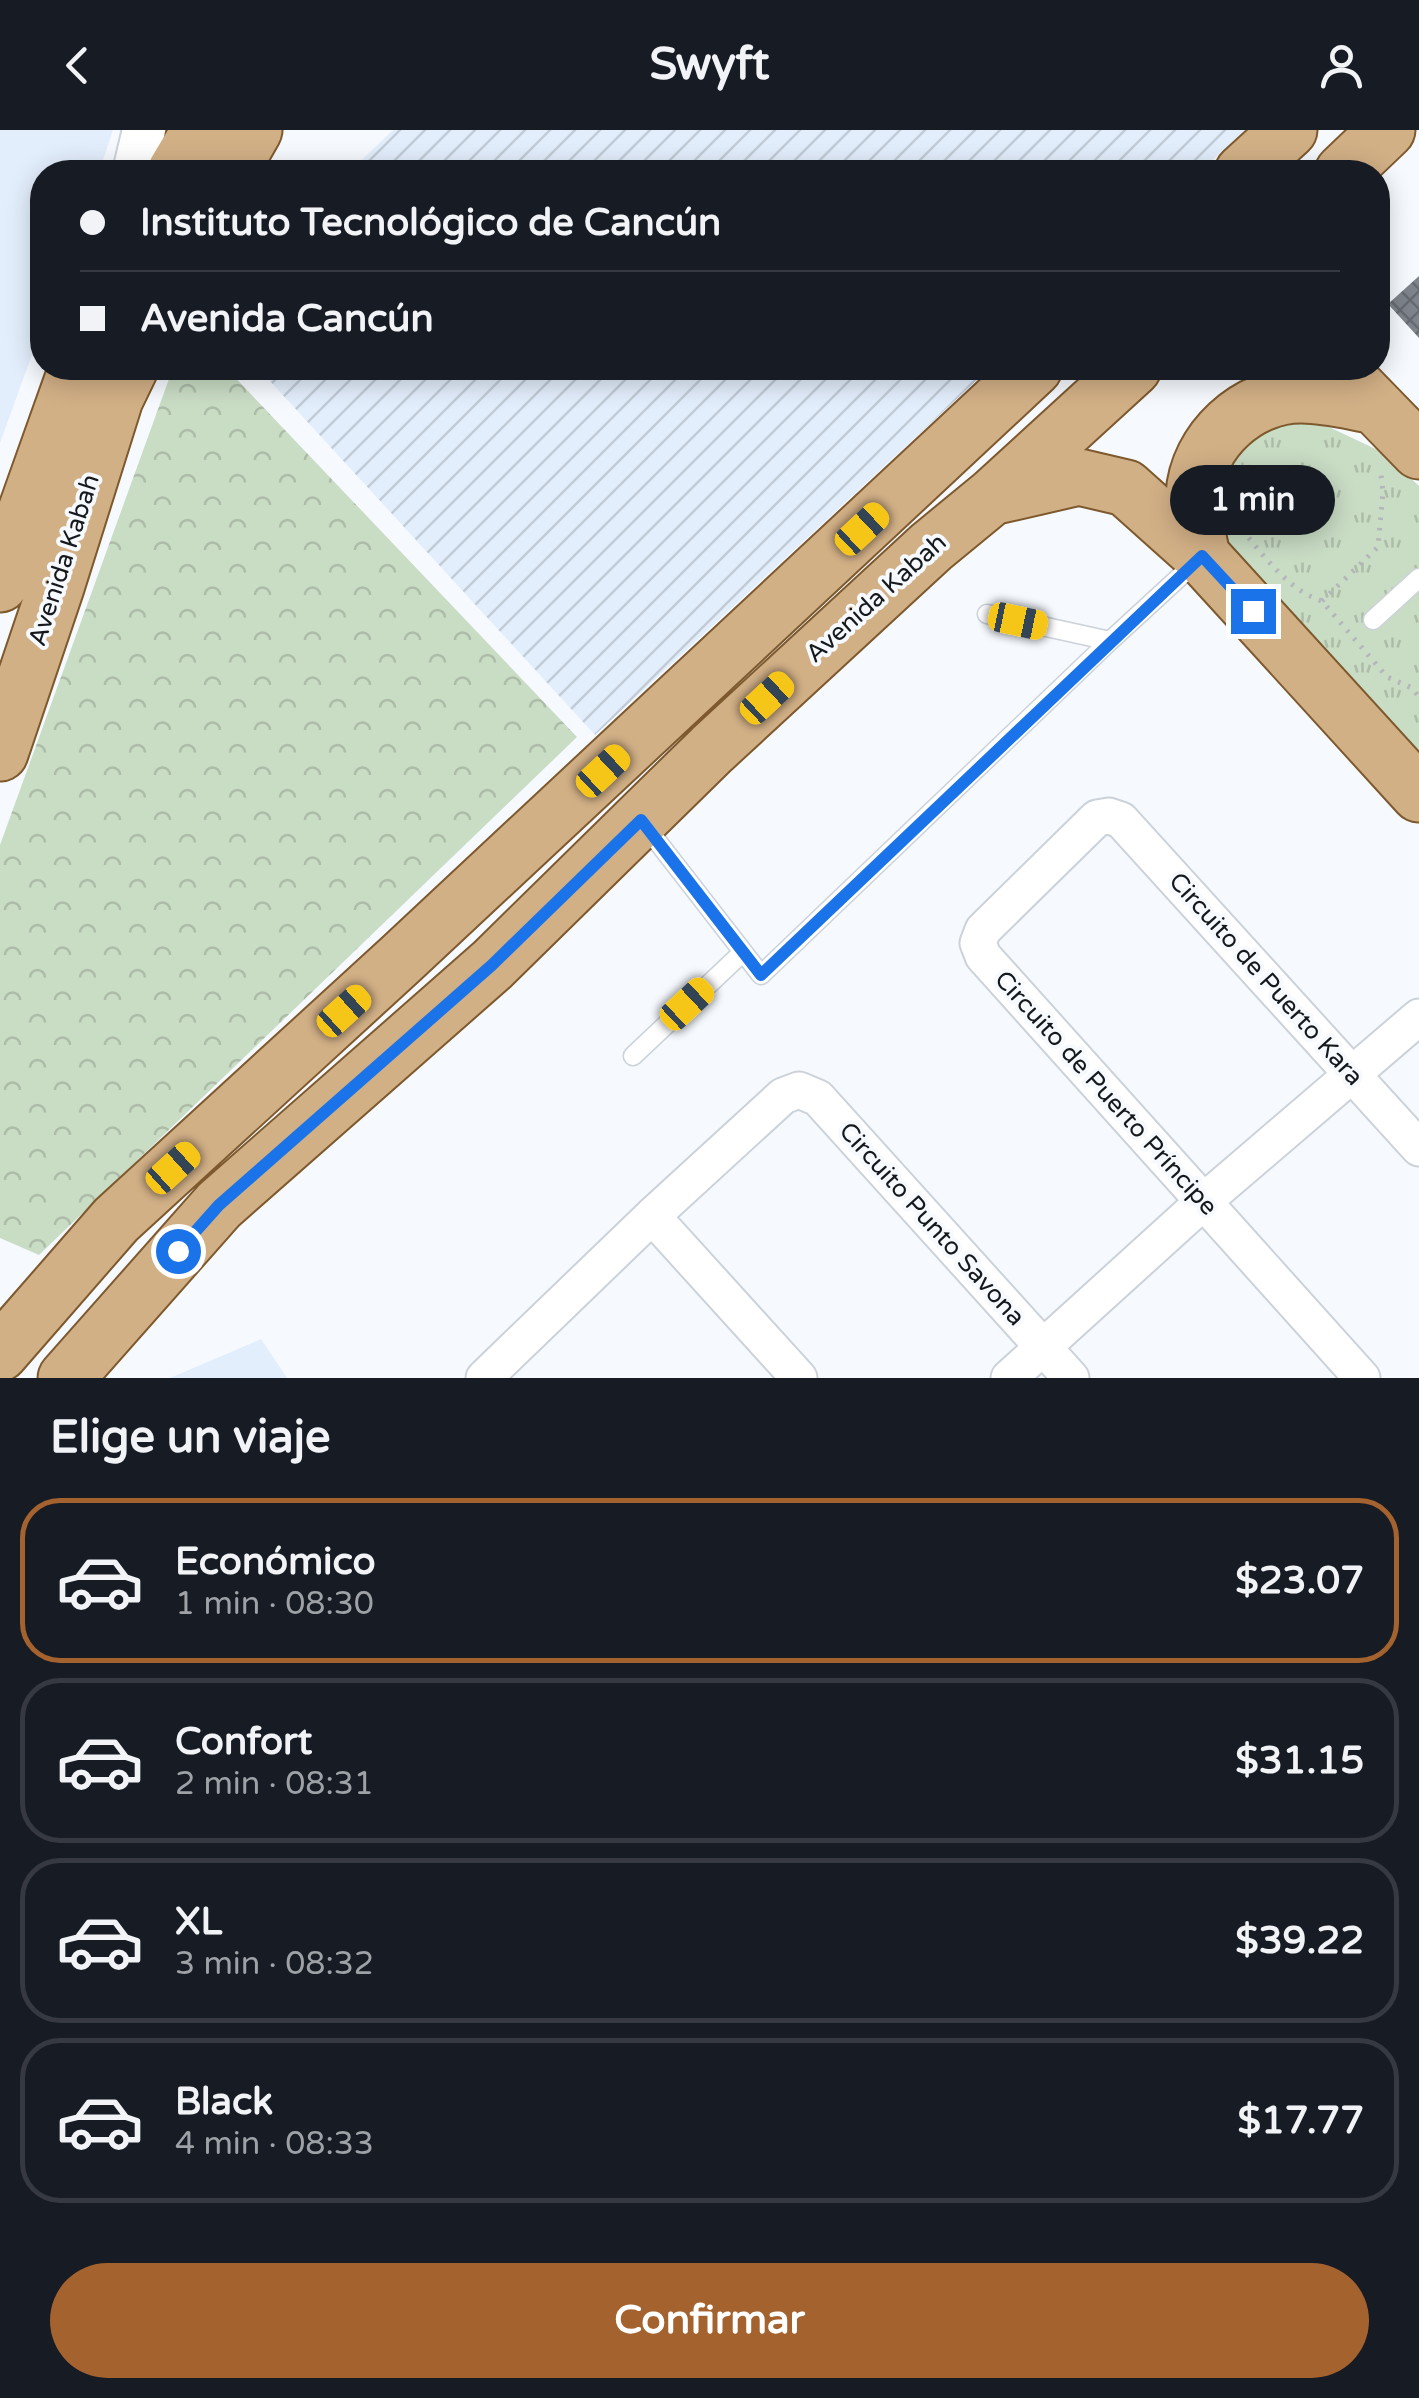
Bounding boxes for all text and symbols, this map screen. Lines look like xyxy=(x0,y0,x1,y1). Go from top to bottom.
icon: back xyxy=(50,38,105,93)
text: Swyft xyxy=(649,38,770,92)
icon: person xyxy=(1314,38,1369,93)
text: Instituto Tecnológico de Cancún xyxy=(140,200,721,246)
text: Avenida Cancún xyxy=(140,296,434,342)
callout: 1 min xyxy=(1170,466,1336,536)
street label: Avenida Kabah xyxy=(22,470,106,650)
text: 1 min xyxy=(1210,481,1295,519)
car xyxy=(830,498,894,560)
street label: Avenida Kabah xyxy=(800,527,952,669)
route end xyxy=(1231,589,1276,634)
car xyxy=(986,600,1050,642)
car xyxy=(735,667,799,729)
car xyxy=(571,740,635,802)
street label: Circuito de Puerto Kara xyxy=(1162,866,1370,1092)
street label: Circuito de Puerto Príncipe xyxy=(988,964,1224,1222)
car xyxy=(655,973,719,1035)
car xyxy=(312,980,376,1042)
street label: Circuito Punto Savona xyxy=(833,1116,1031,1332)
car xyxy=(141,1137,205,1199)
route start xyxy=(156,1229,201,1274)
text: Elige un viaje xyxy=(50,1411,330,1465)
icon: car xyxy=(55,1536,145,1626)
text: Económico xyxy=(175,1539,376,1585)
text: $23.07 xyxy=(1235,1558,1364,1604)
text: 1 min · 08:30 xyxy=(175,1585,374,1623)
icon: car xyxy=(55,1716,145,1806)
text: Confort xyxy=(175,1719,312,1765)
text: $31.15 xyxy=(1235,1738,1364,1784)
text: 2 min · 08:31 xyxy=(175,1765,374,1803)
icon: car xyxy=(55,1896,145,1986)
text: XL xyxy=(175,1899,222,1945)
text: $39.22 xyxy=(1235,1918,1364,1964)
text: 3 min · 08:32 xyxy=(175,1945,374,1983)
icon: car xyxy=(55,2076,145,2166)
text: Black xyxy=(175,2079,273,2125)
text: $17.77 xyxy=(1238,2098,1364,2144)
text: 4 min · 08:33 xyxy=(175,2125,374,2163)
button: Confirmar xyxy=(50,2263,1369,2378)

